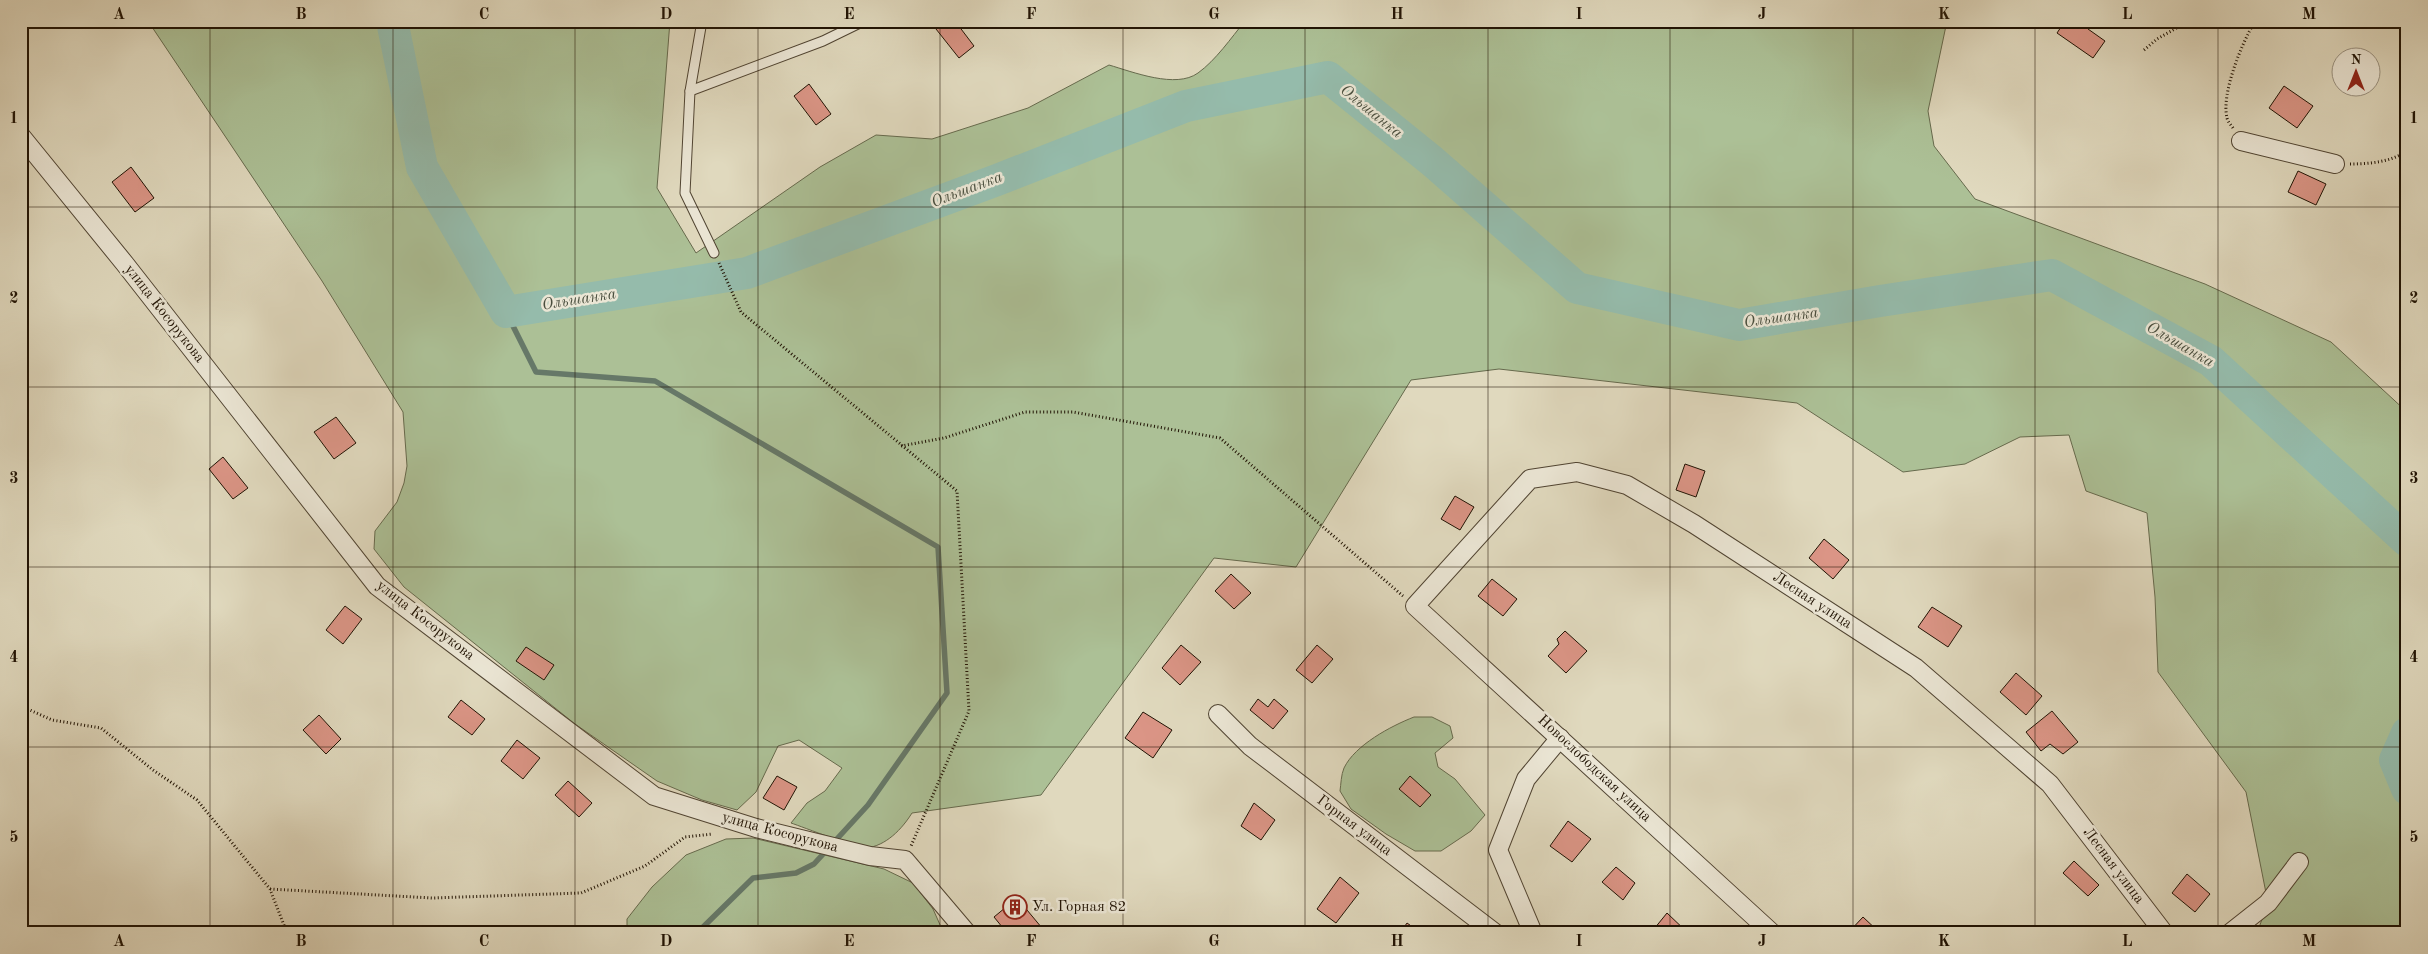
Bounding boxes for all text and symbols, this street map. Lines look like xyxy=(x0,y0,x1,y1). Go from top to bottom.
text: A xyxy=(113,7,125,23)
text: B xyxy=(295,7,307,23)
text: C xyxy=(479,7,489,23)
text: D xyxy=(660,7,672,23)
text: E xyxy=(843,7,855,23)
text: F xyxy=(1026,7,1037,23)
text: G xyxy=(1208,7,1220,23)
text: H xyxy=(1390,7,1404,23)
text: I xyxy=(1575,7,1583,23)
text: J xyxy=(1758,7,1767,23)
text: K xyxy=(1938,7,1950,23)
text: L xyxy=(2122,7,2133,23)
text: M xyxy=(2302,7,2316,23)
north arrow xyxy=(2330,48,2380,98)
text: N xyxy=(2351,53,2362,67)
water label: Ольшанка xyxy=(1337,82,1405,142)
text: 1 xyxy=(9,111,19,127)
text: 1 xyxy=(2409,111,2419,127)
water label: Ольшанка xyxy=(929,169,1005,211)
street label: улица Косорукова xyxy=(121,262,207,366)
water label: Ольшанка xyxy=(541,286,618,314)
text: 2 xyxy=(9,291,19,307)
text: 2 xyxy=(2409,291,2419,307)
water label: Ольшанка xyxy=(1743,305,1820,331)
water label: Ольшанка xyxy=(2144,319,2217,371)
text: 3 xyxy=(9,471,19,487)
text: 3 xyxy=(2409,471,2419,487)
street label: Лесная улица xyxy=(1770,570,1855,632)
street label: улица Косорукова xyxy=(373,578,477,664)
text: 4 xyxy=(9,650,19,666)
text: 4 xyxy=(2409,650,2419,666)
street label: Новослободская улица xyxy=(1534,713,1654,826)
street label: Горная улица xyxy=(1314,793,1395,859)
street label: улица Косорукова xyxy=(720,810,840,856)
street label: Лесная улица xyxy=(2080,825,2147,907)
text: 5 xyxy=(9,830,19,846)
text: 5 xyxy=(2409,830,2419,846)
building icon: Ул. Горная 82 xyxy=(1002,894,1028,920)
place label: Ул. Горная 82 xyxy=(1032,900,1126,915)
text: A xyxy=(113,934,125,950)
text: B xyxy=(295,934,307,950)
text: C xyxy=(479,934,489,950)
text: D xyxy=(660,934,672,950)
text: E xyxy=(843,934,855,950)
text: F xyxy=(1026,934,1037,950)
text: G xyxy=(1208,934,1220,950)
text: H xyxy=(1390,934,1404,950)
text: I xyxy=(1575,934,1583,950)
text: J xyxy=(1758,934,1767,950)
text: K xyxy=(1938,934,1950,950)
text: L xyxy=(2122,934,2133,950)
text: M xyxy=(2302,934,2316,950)

